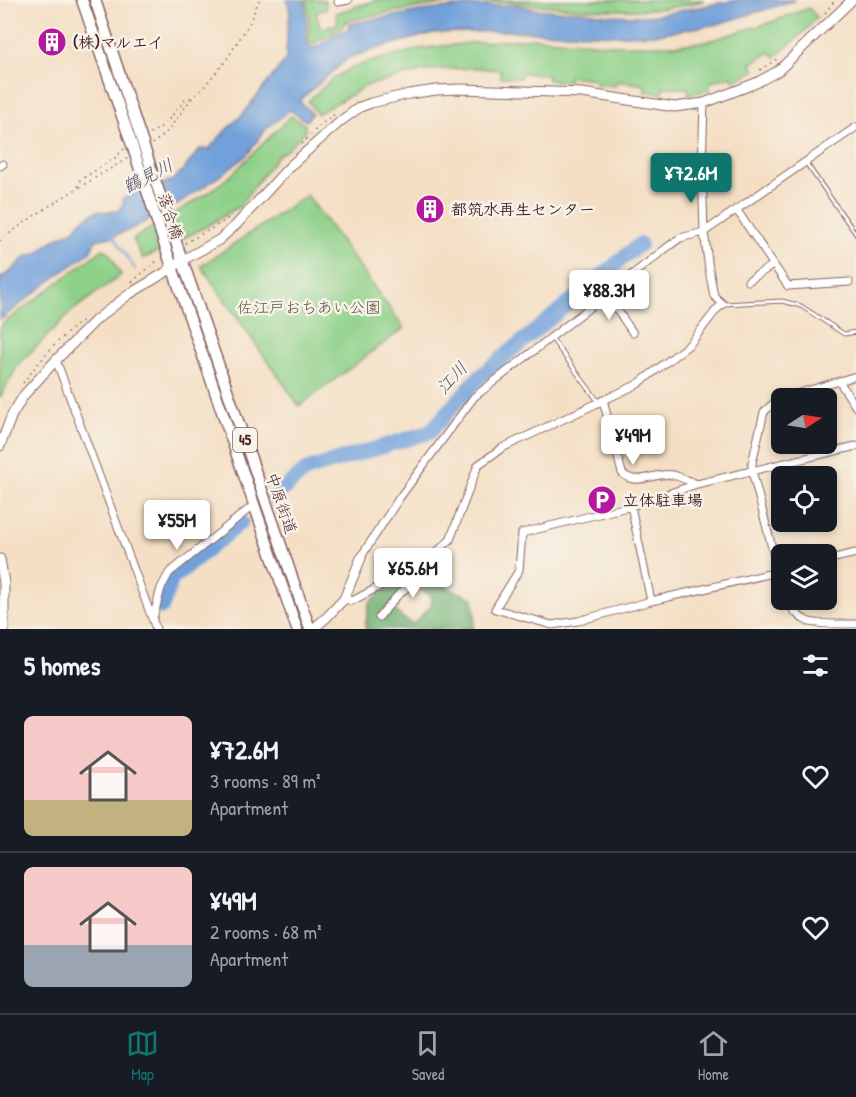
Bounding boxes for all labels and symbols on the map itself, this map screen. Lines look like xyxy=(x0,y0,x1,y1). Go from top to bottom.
building icon: (株)マルエイ xyxy=(36,26,68,58)
place label: (株)マルエイ xyxy=(73,31,164,53)
water label: 鶴見川 xyxy=(118,152,178,199)
pin: ¥72.6M xyxy=(642,153,740,204)
street label: 落合橋 xyxy=(153,190,189,242)
building icon: 都筑水再生センター xyxy=(414,193,446,225)
place label: 都筑水再生センター xyxy=(451,198,595,220)
pin: ¥88.3M xyxy=(560,270,658,321)
park label: 佐江戸おちあい公園 xyxy=(237,296,381,318)
water label: 江川 xyxy=(430,356,473,399)
north arrow xyxy=(771,388,837,454)
pin: ¥49M xyxy=(597,415,669,466)
road number: 45 xyxy=(233,428,257,452)
street label: 中原街道 xyxy=(261,469,303,537)
parking icon: 立体駐車場 xyxy=(586,484,618,516)
place label: 立体駐車場 xyxy=(623,489,703,511)
pin: ¥55M xyxy=(141,500,213,551)
pin: ¥65.6M xyxy=(364,548,462,599)

